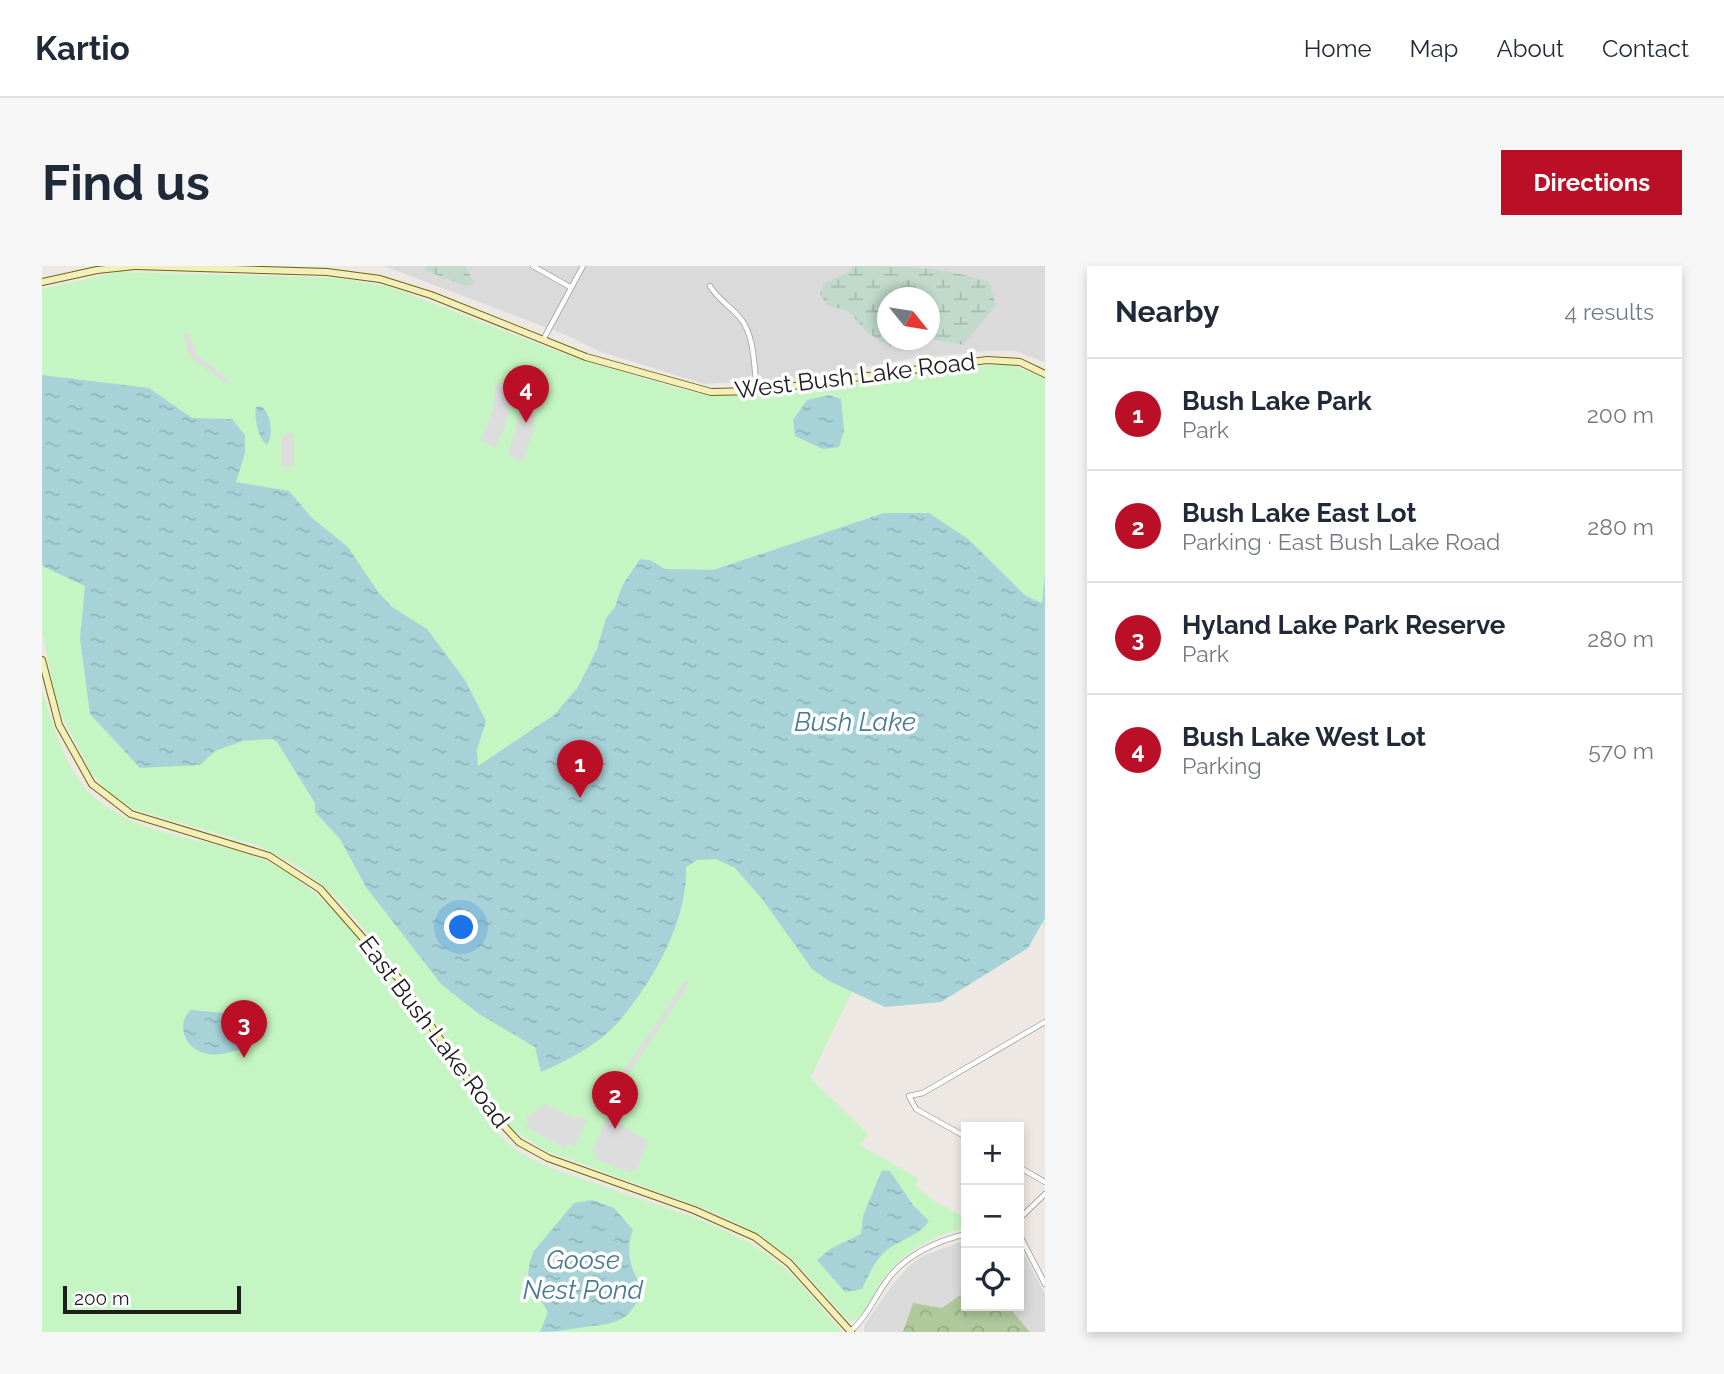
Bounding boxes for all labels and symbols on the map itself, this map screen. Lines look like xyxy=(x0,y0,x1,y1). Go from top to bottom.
north arrow xyxy=(877,287,940,350)
street label: West Bush Lake Road xyxy=(733,346,977,405)
pin: 4 xyxy=(503,365,549,423)
water label: Bush Lake xyxy=(794,707,916,737)
pin: 1 xyxy=(557,740,603,798)
your location xyxy=(444,910,478,944)
street label: East Bush Lake Road xyxy=(353,930,516,1133)
pin: 3 xyxy=(221,1000,267,1058)
pin: 2 xyxy=(592,1071,638,1129)
water label: Goose Nest Pond xyxy=(523,1245,644,1305)
scale bar xyxy=(63,1283,242,1315)

